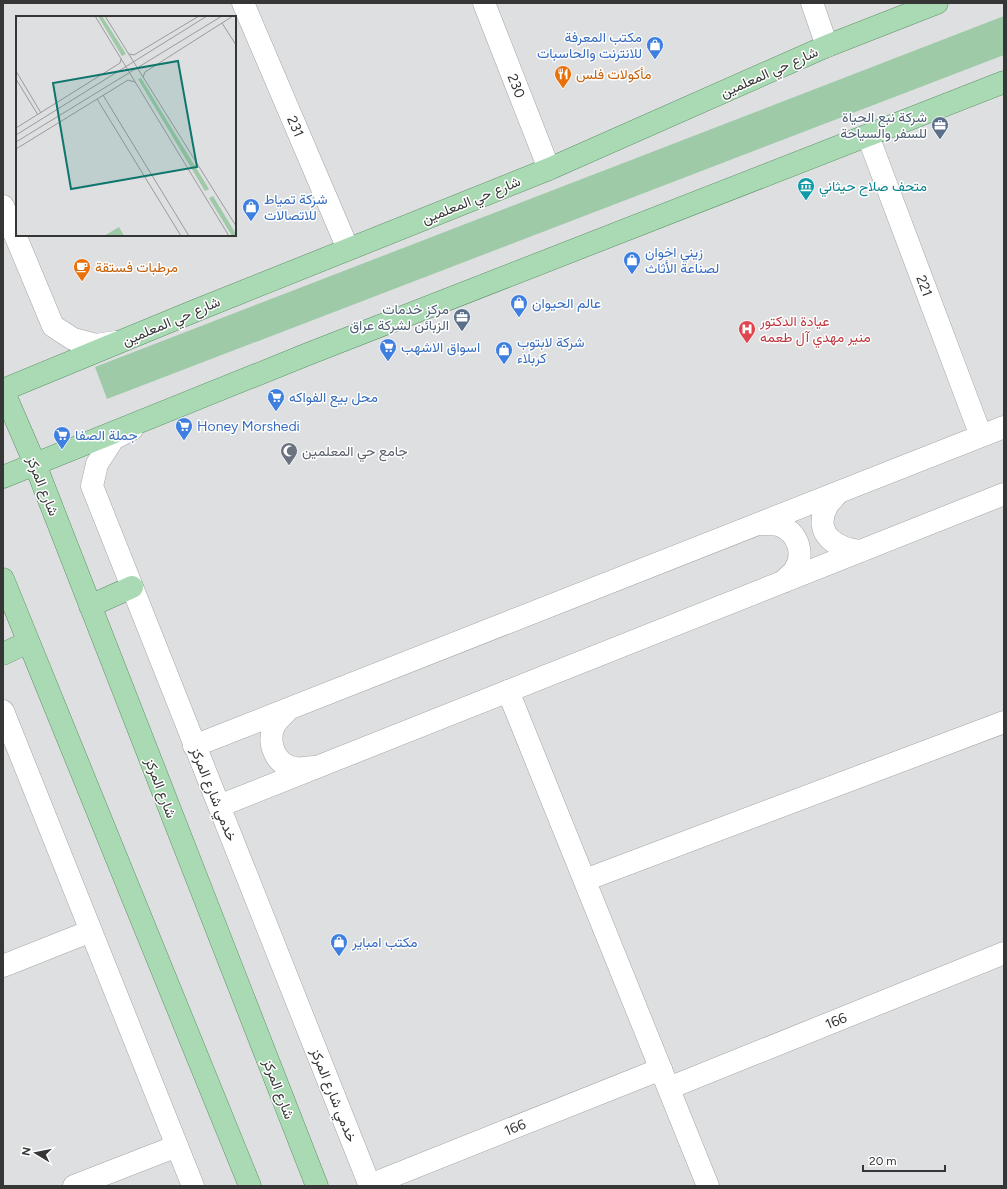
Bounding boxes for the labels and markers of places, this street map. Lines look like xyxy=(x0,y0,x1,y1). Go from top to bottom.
place label: مكتب المعرفة للانترنت والحاسبات xyxy=(537,29,642,62)
shop icon: مكتب المعرفة للانترنت والحاسبات xyxy=(645,35,665,60)
restaurant icon: مأكولات فلس xyxy=(553,64,573,89)
place label: مأكولات فلس xyxy=(576,66,651,83)
place label: شركة نبع الحياة للسفر والسياحة xyxy=(840,109,927,142)
office icon: شركة نبع الحياة للسفر والسياحة xyxy=(930,115,950,140)
museum icon: متحف صلاح حيثاني xyxy=(796,176,816,201)
place label: متحف صلاح حيثاني xyxy=(819,178,927,198)
place label: شركة تمياط للاتصالات xyxy=(264,191,328,224)
shop icon: شركة تمياط للاتصالات xyxy=(241,197,261,222)
place label: زيني اخوان لصناعة الأثاث xyxy=(645,244,719,277)
shop icon: زيني اخوان لصناعة الأثاث xyxy=(622,250,642,275)
cafe icon: مرطبات فستقة xyxy=(72,257,92,282)
place label: مرطبات فستقة xyxy=(95,259,178,276)
shop icon: عالم الحيوان xyxy=(509,293,529,318)
place label: عالم الحيوان xyxy=(532,295,601,312)
place label: مركز خدمات الزبائن لشركة عراق xyxy=(349,301,449,334)
office icon: مركز خدمات الزبائن لشركة عراق xyxy=(452,307,472,332)
place label: عيادة الدكتور منير مهدي آل طعمه xyxy=(759,313,871,349)
hospital icon: عيادة الدكتور منير مهدي آل طعمه xyxy=(737,319,757,344)
place label: شركة لابتوب كربلاء xyxy=(517,334,585,367)
supermarket icon: اسواق الاشهب xyxy=(378,337,398,362)
place label: اسواق الاشهب xyxy=(401,339,480,356)
shop icon: شركة لابتوب كربلاء xyxy=(494,340,514,365)
supermarket icon: محل بيع الفواكه xyxy=(266,387,286,412)
place label: محل بيع الفواكه xyxy=(289,389,378,408)
supermarket icon: Honey Morshedi xyxy=(174,416,194,441)
place label: Honey Morshedi xyxy=(197,418,300,435)
supermarket icon: جملة الصفا xyxy=(52,425,72,450)
place label: جملة الصفا xyxy=(75,427,138,444)
mosque icon: جامع حي المعلمين xyxy=(279,441,299,466)
place label: جامع حي المعلمين xyxy=(302,443,408,463)
shop icon: مكتب امباير xyxy=(329,932,349,957)
place label: مكتب امباير xyxy=(351,934,418,951)

